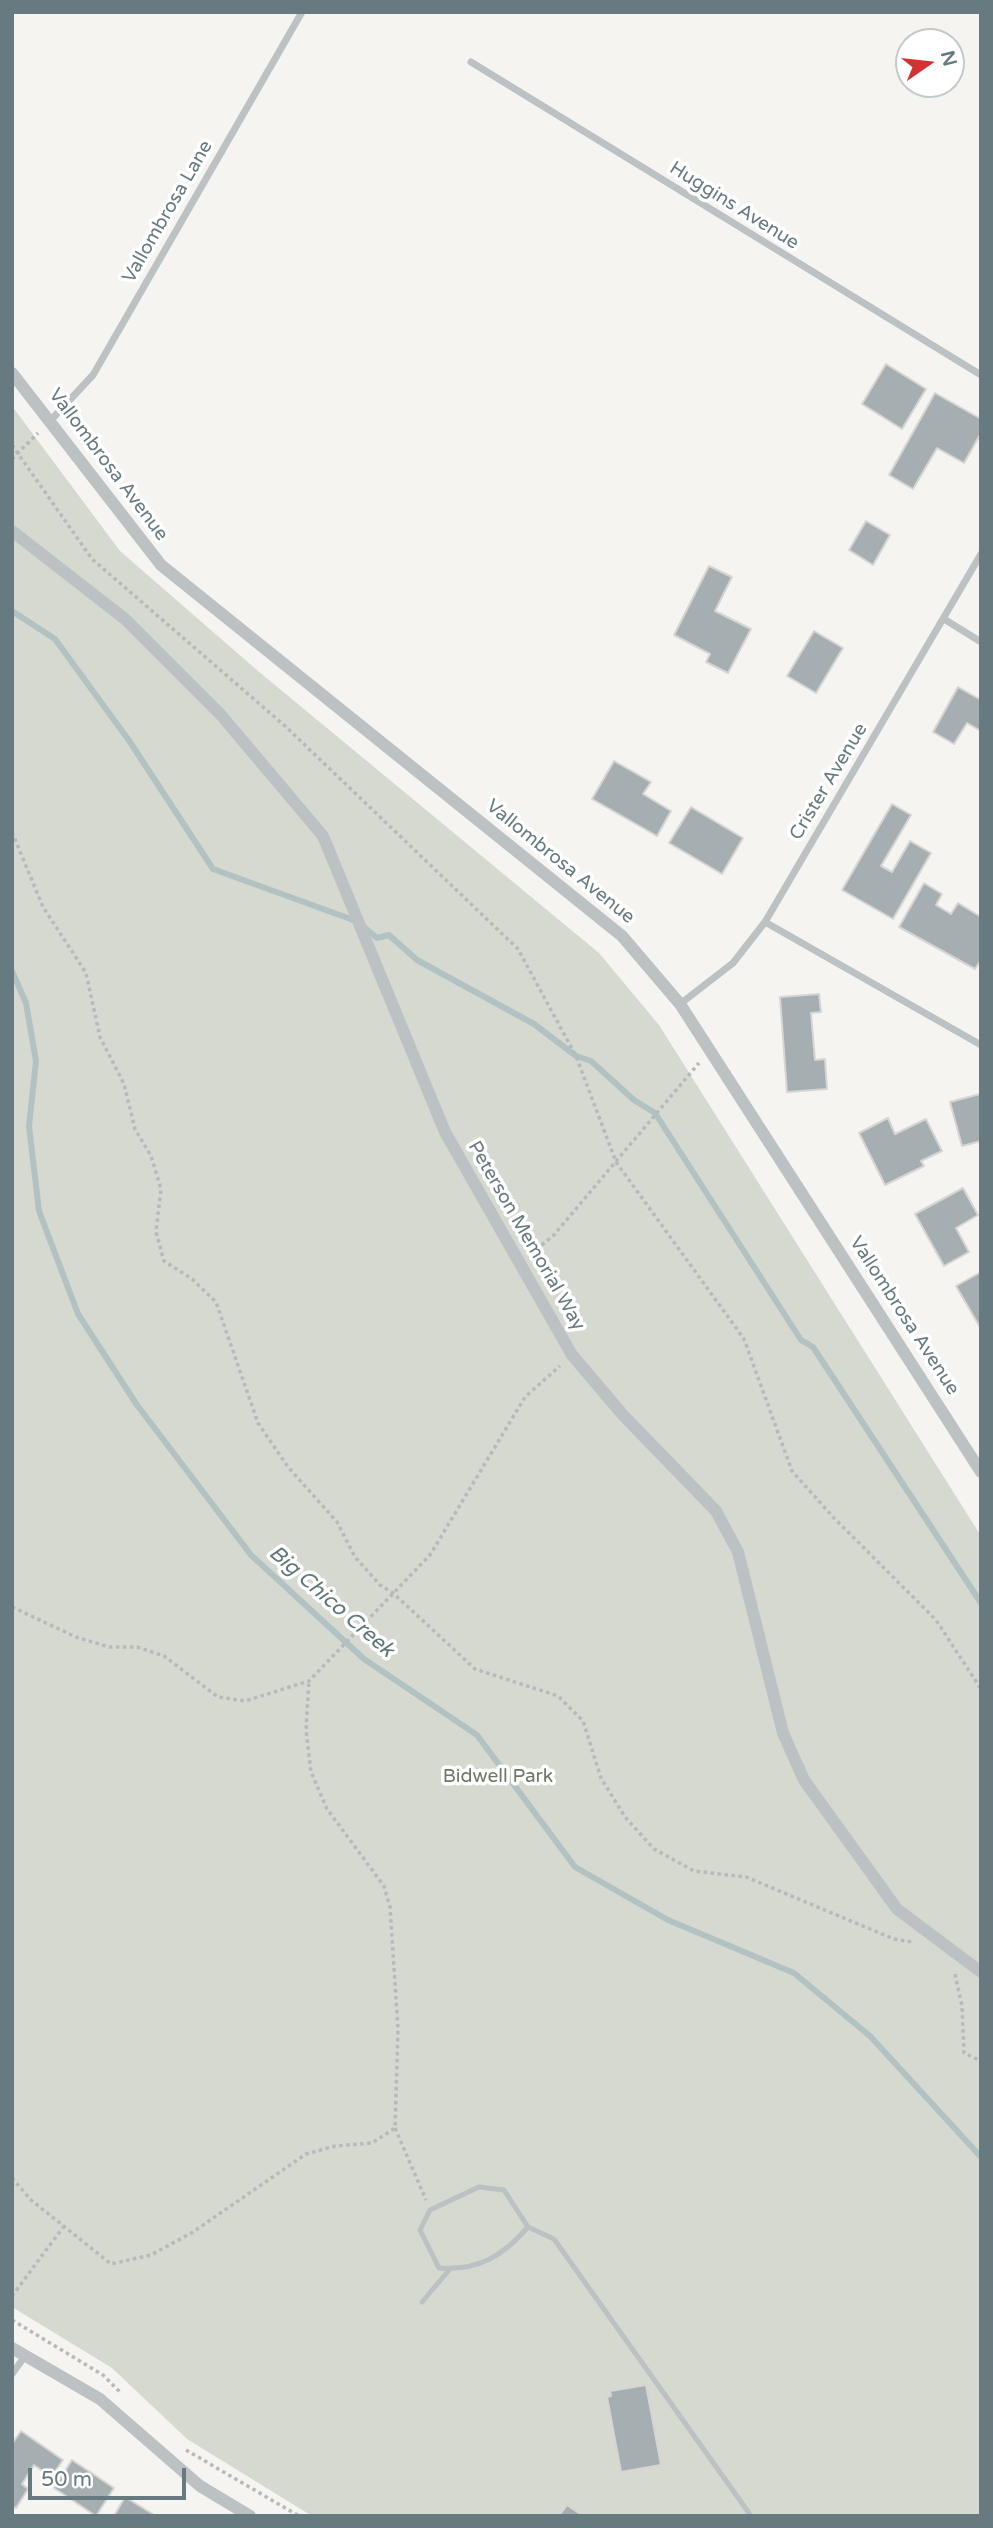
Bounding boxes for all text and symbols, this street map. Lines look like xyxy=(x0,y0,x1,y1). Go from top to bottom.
north arrow xyxy=(895,28,965,98)
text: N xyxy=(936,48,961,68)
street label: Vallombrosa Lane xyxy=(118,137,218,287)
street label: Huggins Avenue xyxy=(665,157,803,255)
street label: Vallombrosa Avenue xyxy=(43,384,173,546)
street label: Crister Avenue xyxy=(785,719,873,845)
street label: Vallombrosa Avenue xyxy=(481,795,639,929)
street label: Peterson Memorial Way xyxy=(462,1137,590,1335)
street label: Vallombrosa Avenue xyxy=(844,1232,964,1400)
water label: Big Chico Creek xyxy=(263,1541,399,1663)
park label: Bidwell Park xyxy=(443,1766,553,1788)
scale bar xyxy=(32,2454,189,2498)
text: 50 m xyxy=(41,2467,92,2492)

